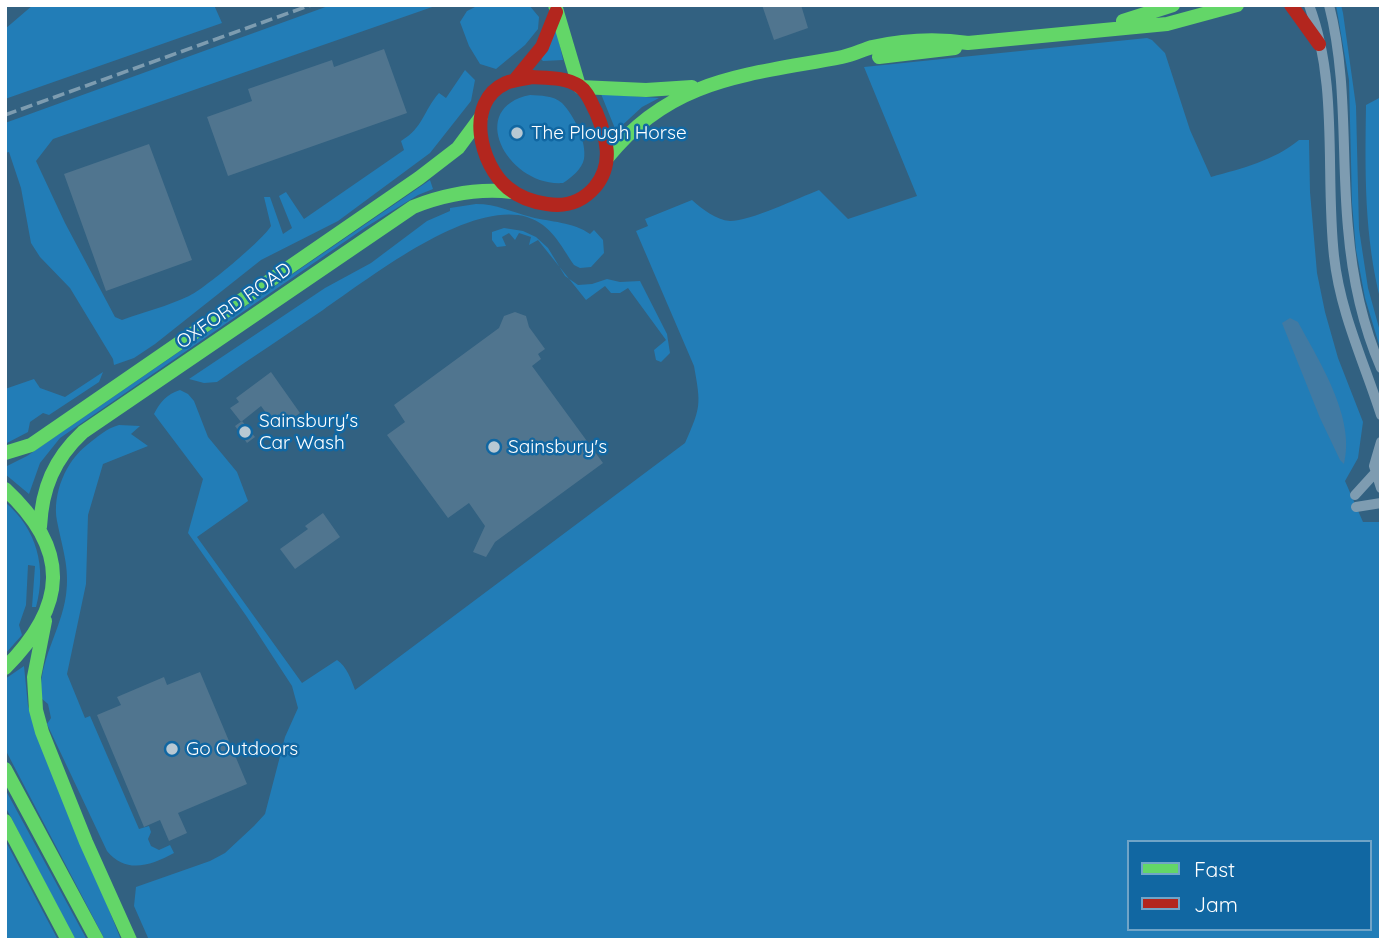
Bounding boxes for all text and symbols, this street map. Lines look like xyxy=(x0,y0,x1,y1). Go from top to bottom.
place label: The Plough Horse xyxy=(531,122,687,144)
marker: The Plough Horse xyxy=(509,125,525,141)
street label: OXFORD ROAD xyxy=(172,258,296,354)
place label: Sainsbury's Car Wash xyxy=(259,410,358,454)
marker: Sainsbury's Car Wash xyxy=(237,424,253,440)
place label: Sainsbury's xyxy=(508,436,607,458)
marker: Sainsbury's xyxy=(486,439,502,455)
place label: Go Outdoors xyxy=(186,738,298,760)
marker: Go Outdoors xyxy=(164,741,180,757)
legend xyxy=(1127,840,1372,931)
text: Fast xyxy=(1194,856,1235,882)
text: Jam xyxy=(1194,891,1238,917)

